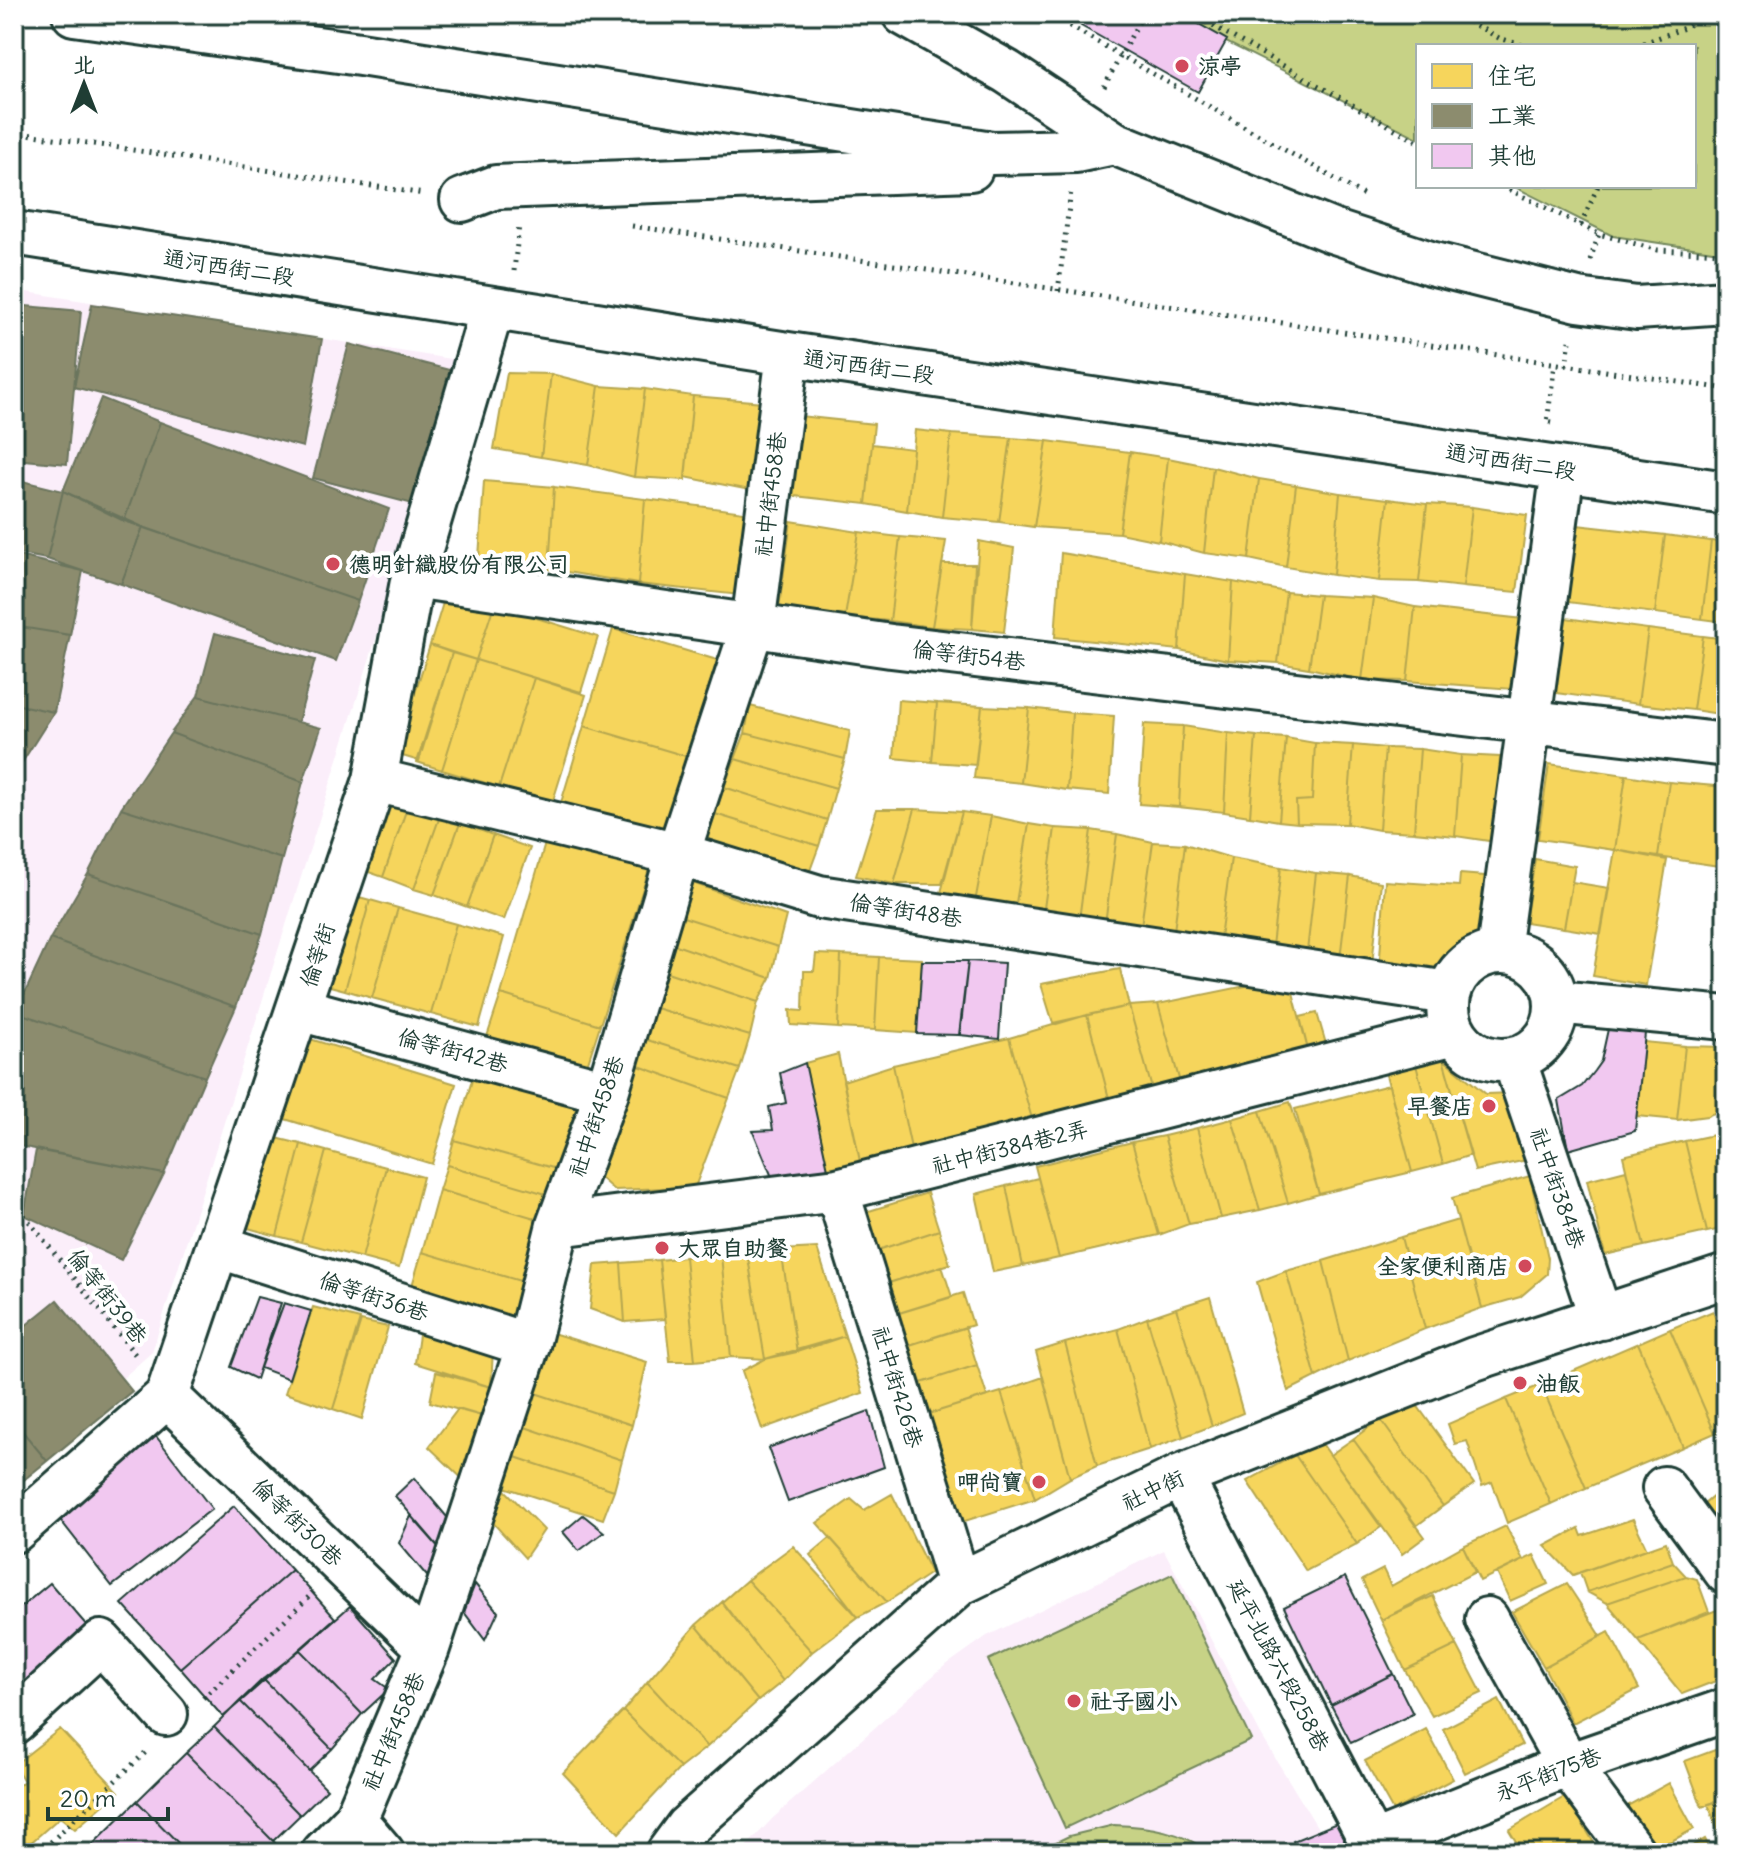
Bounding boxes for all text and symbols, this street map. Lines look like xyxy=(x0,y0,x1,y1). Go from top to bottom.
north arrow xyxy=(44,44,124,124)
legend xyxy=(1416,44,1696,188)
text: 北 xyxy=(73,50,95,78)
place label: 涼亭 xyxy=(1198,52,1242,80)
marker: 涼亭 xyxy=(1173,57,1191,75)
text: 住宅 xyxy=(1488,60,1536,90)
text: 工業 xyxy=(1488,100,1536,130)
text: 其他 xyxy=(1488,140,1536,170)
street label: 通河西街二段 xyxy=(162,243,296,291)
street label: 通河西街二段 xyxy=(802,343,936,389)
street label: 社中街458巷 xyxy=(748,430,792,558)
street label: 通河西街二段 xyxy=(1444,437,1578,485)
place label: 德明針織股份有限公司 xyxy=(349,550,569,578)
marker: 德明針織股份有限公司 xyxy=(324,555,342,573)
street label: 倫等街54巷 xyxy=(911,634,1027,676)
street label: 倫等街48巷 xyxy=(848,887,964,933)
street label: 倫等街 xyxy=(293,919,341,991)
street label: 倫等街42巷 xyxy=(395,1022,511,1078)
street label: 社中街458巷 xyxy=(562,1052,630,1180)
place label: 早餐店 xyxy=(1407,1092,1473,1120)
marker: 早餐店 xyxy=(1480,1097,1498,1115)
street label: 社中街384巷2弄 xyxy=(929,1114,1091,1180)
street label: 社中街384巷 xyxy=(1524,1124,1592,1252)
place label: 大眾自助餐 xyxy=(678,1234,788,1262)
marker: 大眾自助餐 xyxy=(653,1239,671,1257)
street label: 倫等街39巷 xyxy=(62,1243,154,1349)
place label: 全家便利商店 xyxy=(1377,1252,1509,1280)
marker: 全家便利商店 xyxy=(1516,1257,1534,1275)
street label: 倫等街36巷 xyxy=(316,1265,432,1327)
street label: 社中街426巷 xyxy=(866,1323,930,1451)
place label: 油飯 xyxy=(1536,1369,1580,1397)
marker: 油飯 xyxy=(1511,1374,1529,1392)
street label: 社中街 xyxy=(1117,1463,1189,1517)
place label: 呷尚寶 xyxy=(957,1468,1023,1496)
street label: 倫等街30巷 xyxy=(247,1472,349,1572)
marker: 呷尚寶 xyxy=(1030,1473,1048,1491)
street label: 延平北路六段258巷 xyxy=(1222,1574,1336,1756)
street label: 社中街458巷 xyxy=(355,1668,431,1794)
place label: 社子國小 xyxy=(1090,1687,1178,1715)
marker: 社子國小 xyxy=(1065,1692,1083,1710)
street label: 永平街75巷 xyxy=(1491,1741,1605,1807)
scale bar xyxy=(48,1771,168,1821)
text: 20 m xyxy=(60,1783,116,1813)

